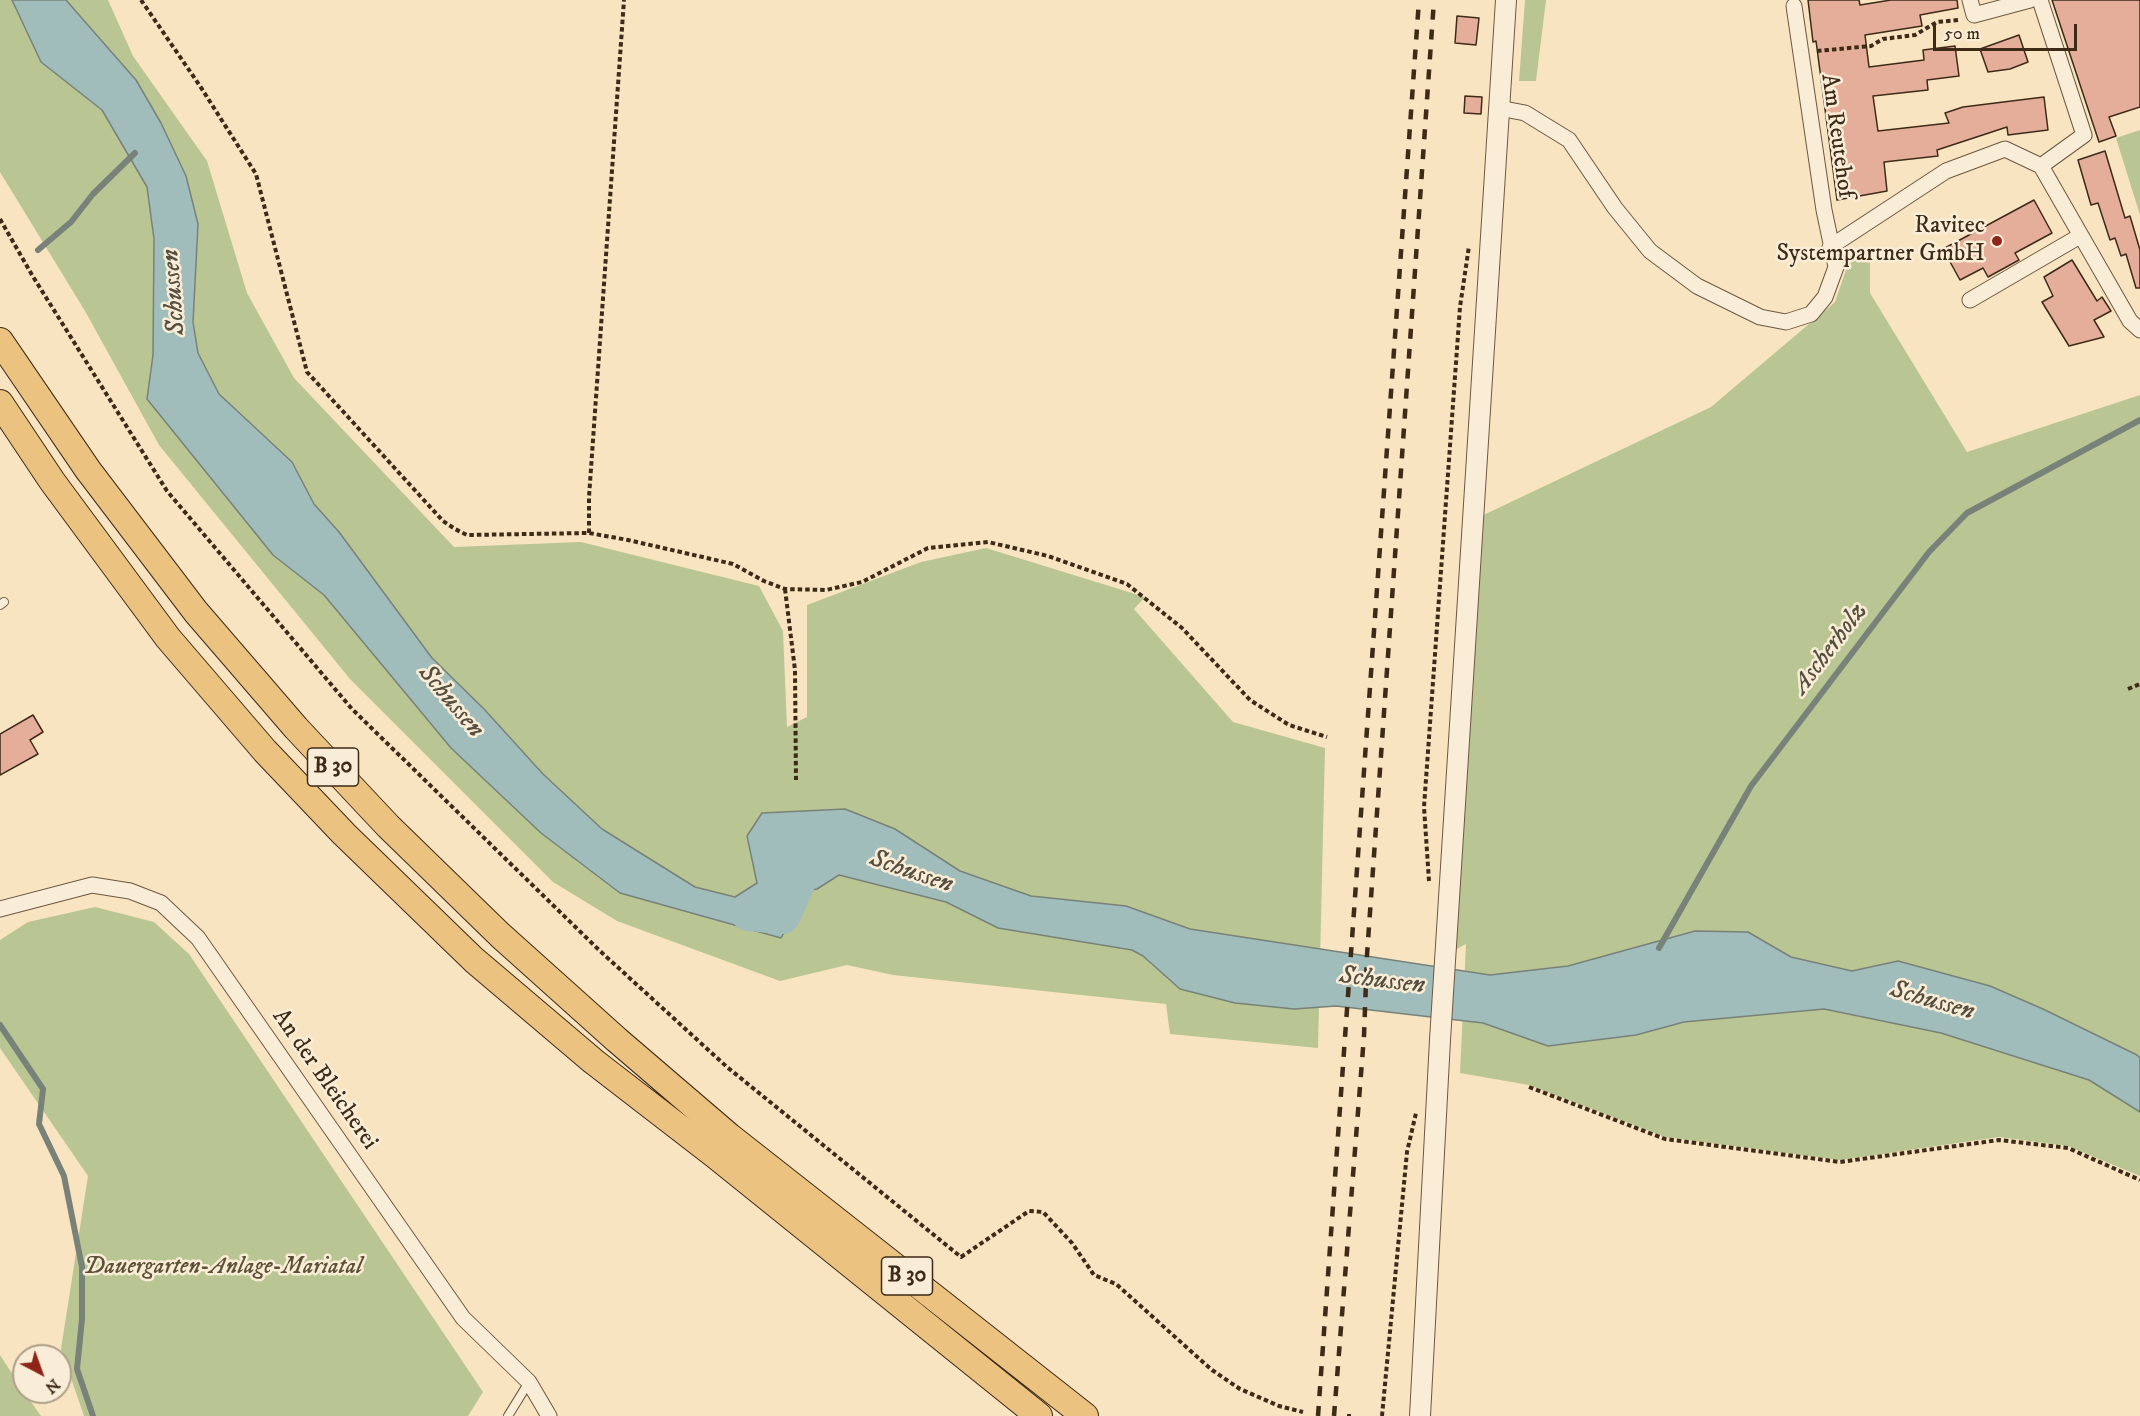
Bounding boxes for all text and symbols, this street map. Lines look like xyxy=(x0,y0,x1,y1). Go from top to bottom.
scale bar xyxy=(1936,12,2080,50)
text: 50 m xyxy=(1944,23,1980,45)
street label: Am Reutehof xyxy=(1813,72,1859,200)
place label: Ravitec Systempartner GmbH xyxy=(1776,213,1985,269)
marker: Ravitec Systempartner GmbH xyxy=(1990,234,2004,248)
water label: Schussen xyxy=(156,248,194,336)
water label: Ascherholz xyxy=(1787,597,1875,701)
water label: Schussen xyxy=(410,659,490,745)
road number: B 30 xyxy=(308,748,358,786)
water label: Schussen xyxy=(865,844,957,902)
water label: Schussen xyxy=(1337,961,1427,1003)
water label: Schussen xyxy=(1886,975,1978,1029)
street label: An der Bleicherei xyxy=(265,1004,383,1156)
park label: Dauergarten-Anlage-Mariatal xyxy=(83,1254,363,1282)
road number: B 30 xyxy=(882,1257,932,1295)
north arrow xyxy=(12,1344,72,1404)
text: N xyxy=(41,1374,64,1398)

